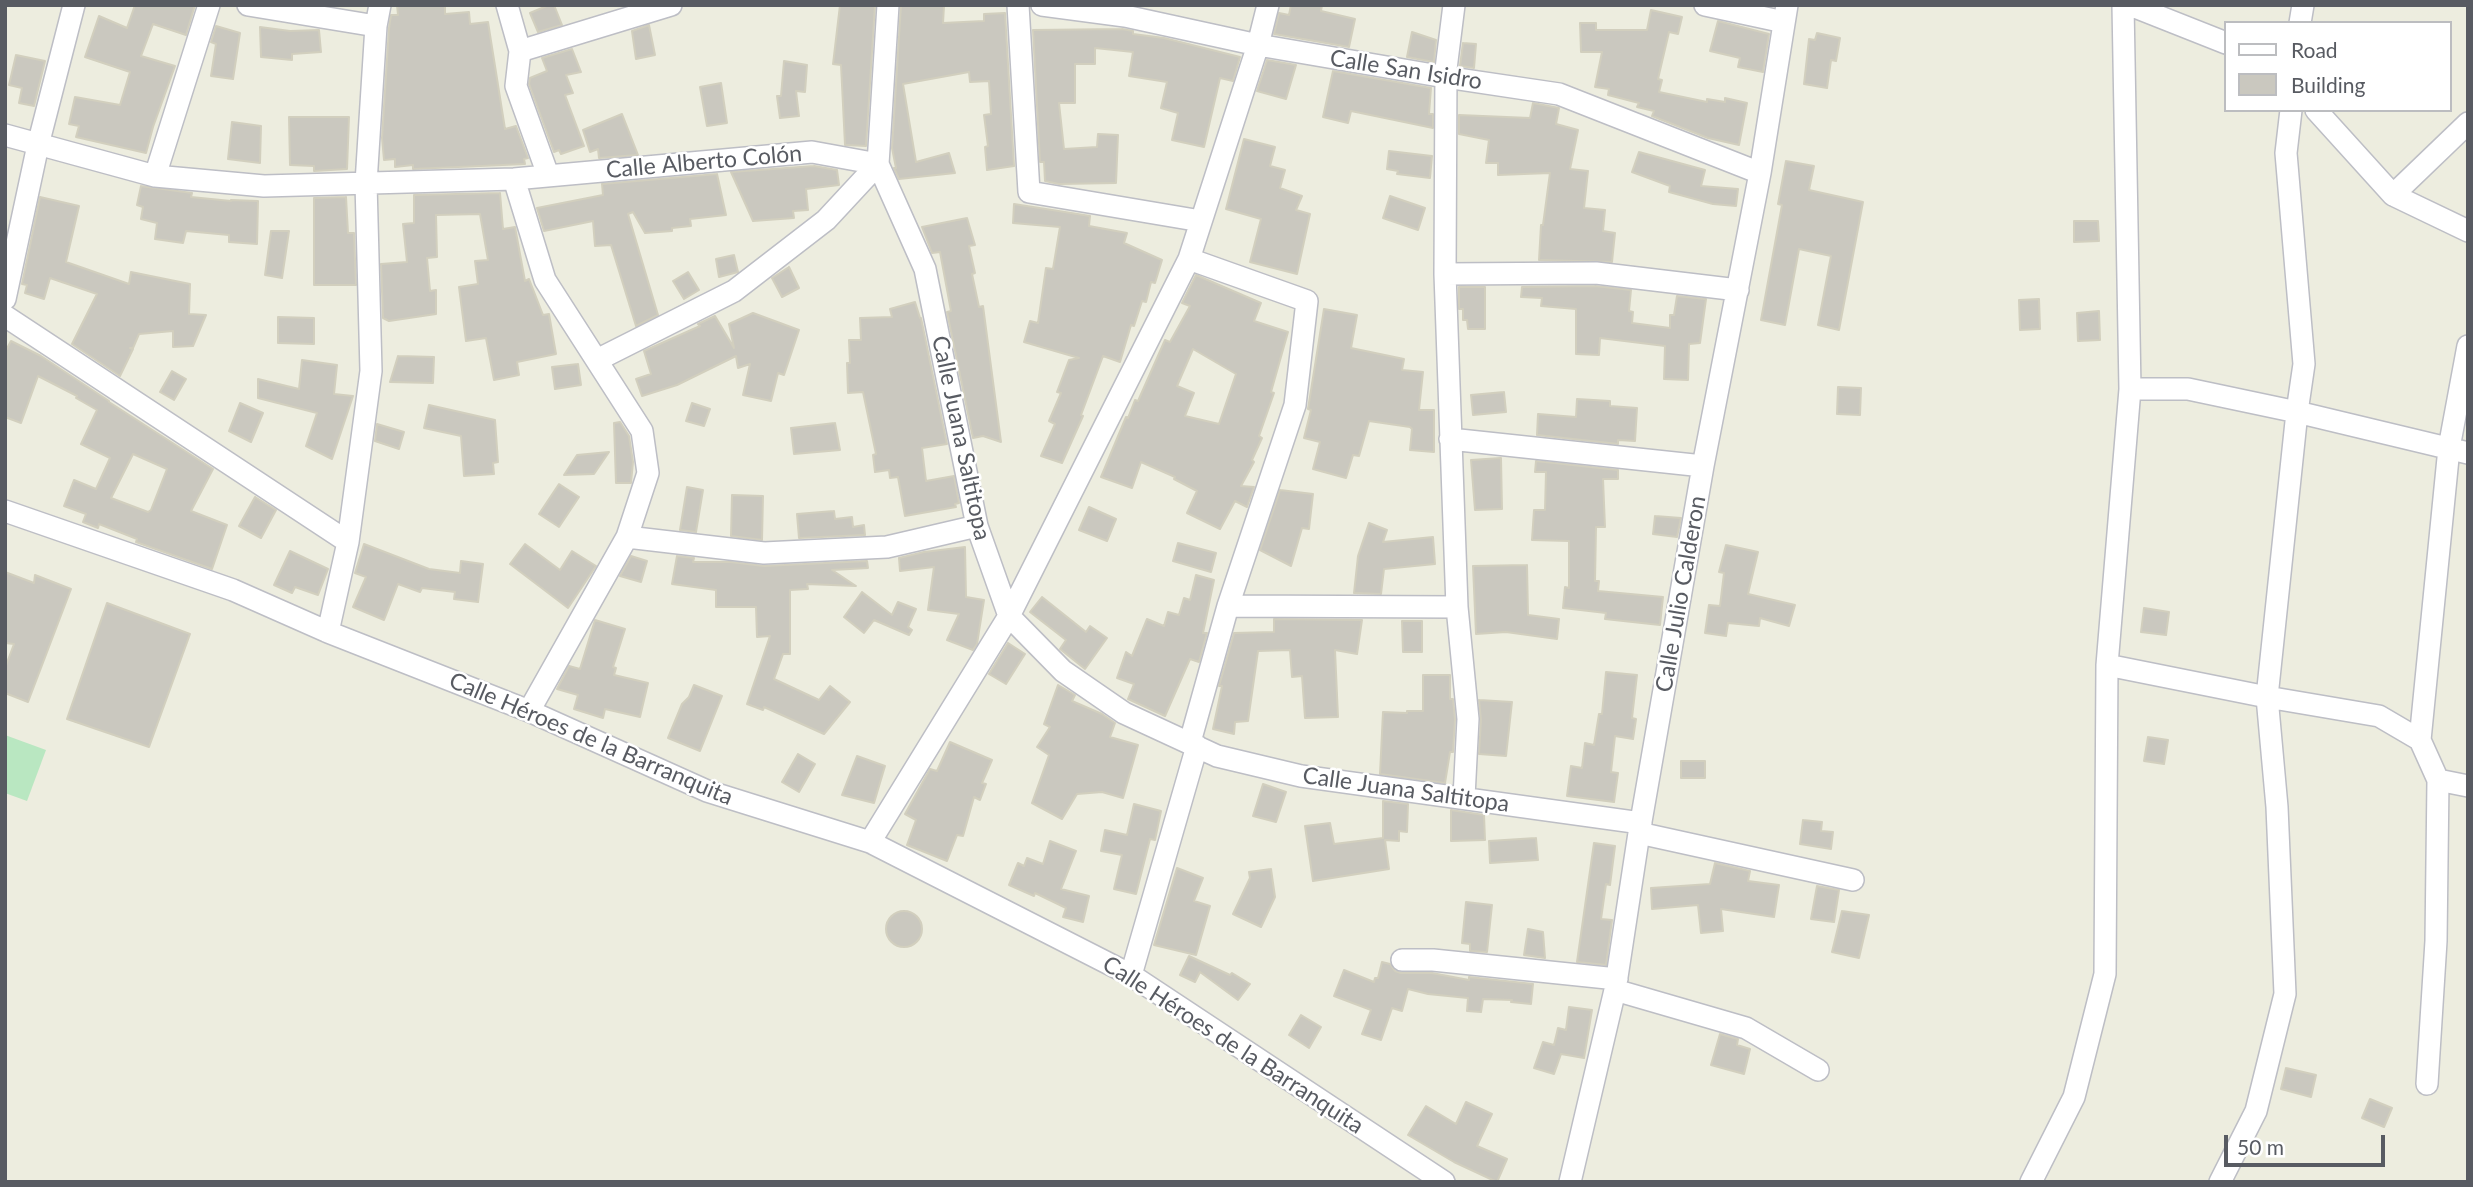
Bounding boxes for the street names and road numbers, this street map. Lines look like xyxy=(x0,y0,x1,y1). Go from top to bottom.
street label: Calle San Isidro xyxy=(1328,44,1484,96)
street label: Calle Alberto Colón xyxy=(605,140,803,184)
street label: Calle Juana Saltitopa xyxy=(926,333,996,543)
street label: Calle Julio Calderon xyxy=(1650,494,1712,694)
street label: Calle Héroes de la Barranquita xyxy=(445,667,737,811)
street label: Calle Juana Saltitopa xyxy=(1301,762,1511,818)
street label: Calle Héroes de la Barranquita xyxy=(1097,950,1369,1140)

